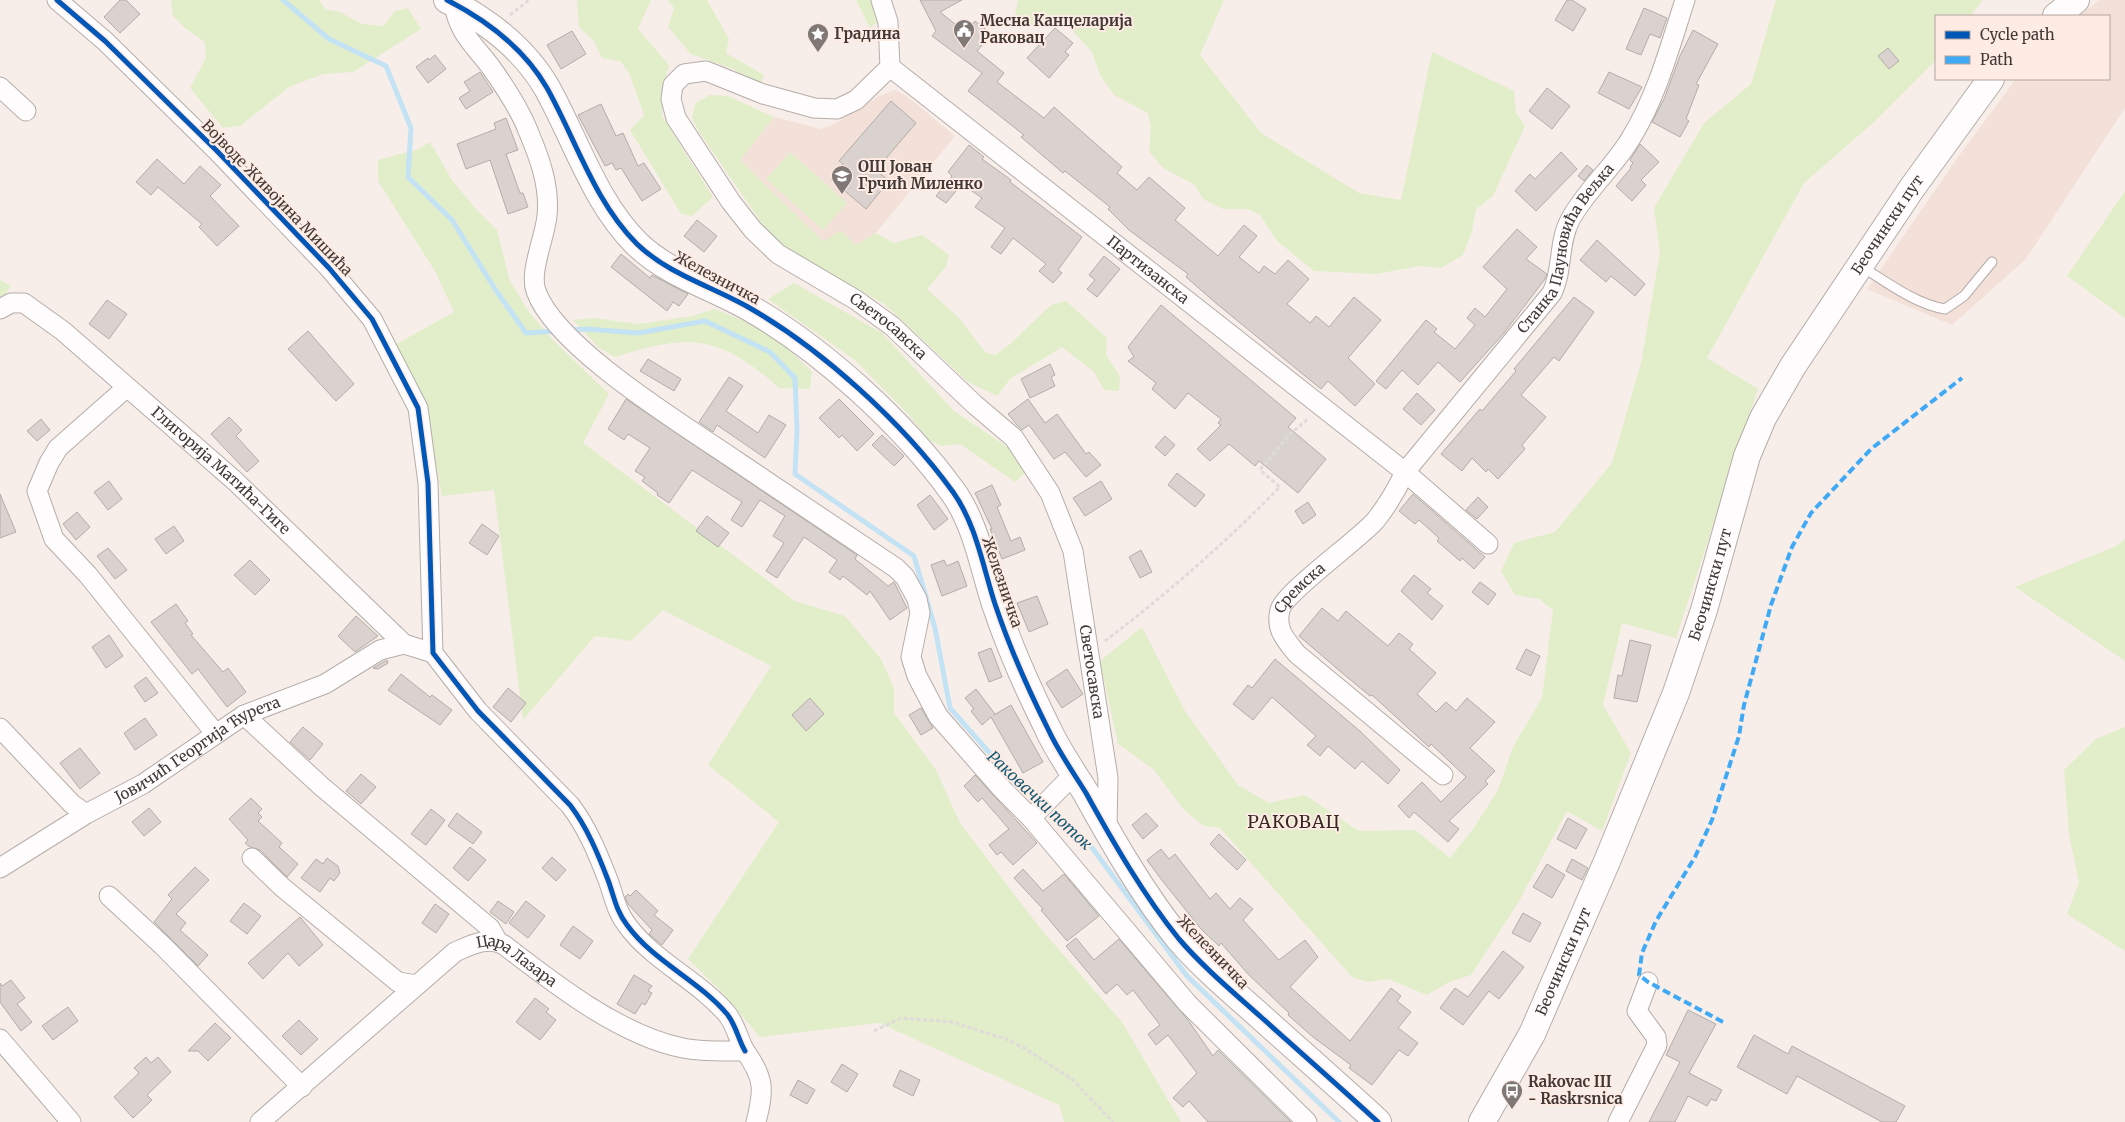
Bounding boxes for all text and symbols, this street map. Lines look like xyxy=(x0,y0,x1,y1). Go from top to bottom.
place label: Месна Канцеларија Раковац xyxy=(980,11,1133,47)
legend xyxy=(1935,15,2110,80)
public building icon: Месна Канцеларија Раковац xyxy=(952,18,976,49)
place icon: Градина xyxy=(806,22,830,53)
place label: Градина xyxy=(834,24,901,43)
text: Cycle path xyxy=(1980,25,2055,44)
text: Path xyxy=(1980,50,2013,69)
street label: Војводе Живојина Мишића xyxy=(198,116,357,280)
place label: ОШ Јован Грчић Миленко xyxy=(858,157,983,193)
street label: Станка Пауновића Вељка xyxy=(1513,159,1618,337)
school or university icon: ОШ Јован Грчић Миленко xyxy=(830,164,854,195)
street label: Беочински пут xyxy=(1847,171,1927,278)
street label: Партизанска xyxy=(1103,231,1193,308)
street label: Железничка xyxy=(671,247,764,308)
street label: Светосавска xyxy=(846,288,931,363)
street label: Глигорија Матића-Гиге xyxy=(147,402,295,538)
street label: Беочински пут xyxy=(1684,526,1735,643)
street label: Железничка xyxy=(978,534,1027,630)
street label: Сремска xyxy=(1270,558,1329,616)
street label: Светосавска xyxy=(1076,624,1109,720)
street label: Јовичић Георгија Ћурета xyxy=(111,692,283,807)
water label: Раковачки поток xyxy=(983,746,1097,854)
district label: РАКОВАЦ xyxy=(1247,810,1341,833)
street label: Беочински пут xyxy=(1531,904,1595,1019)
street label: Железничка xyxy=(1173,911,1253,992)
street label: Цара Лазара xyxy=(474,931,561,991)
place label: Rakovac III - Raskrsnica xyxy=(1528,1072,1623,1108)
bus stop icon: Rakovac III - Raskrsnica xyxy=(1500,1079,1524,1110)

